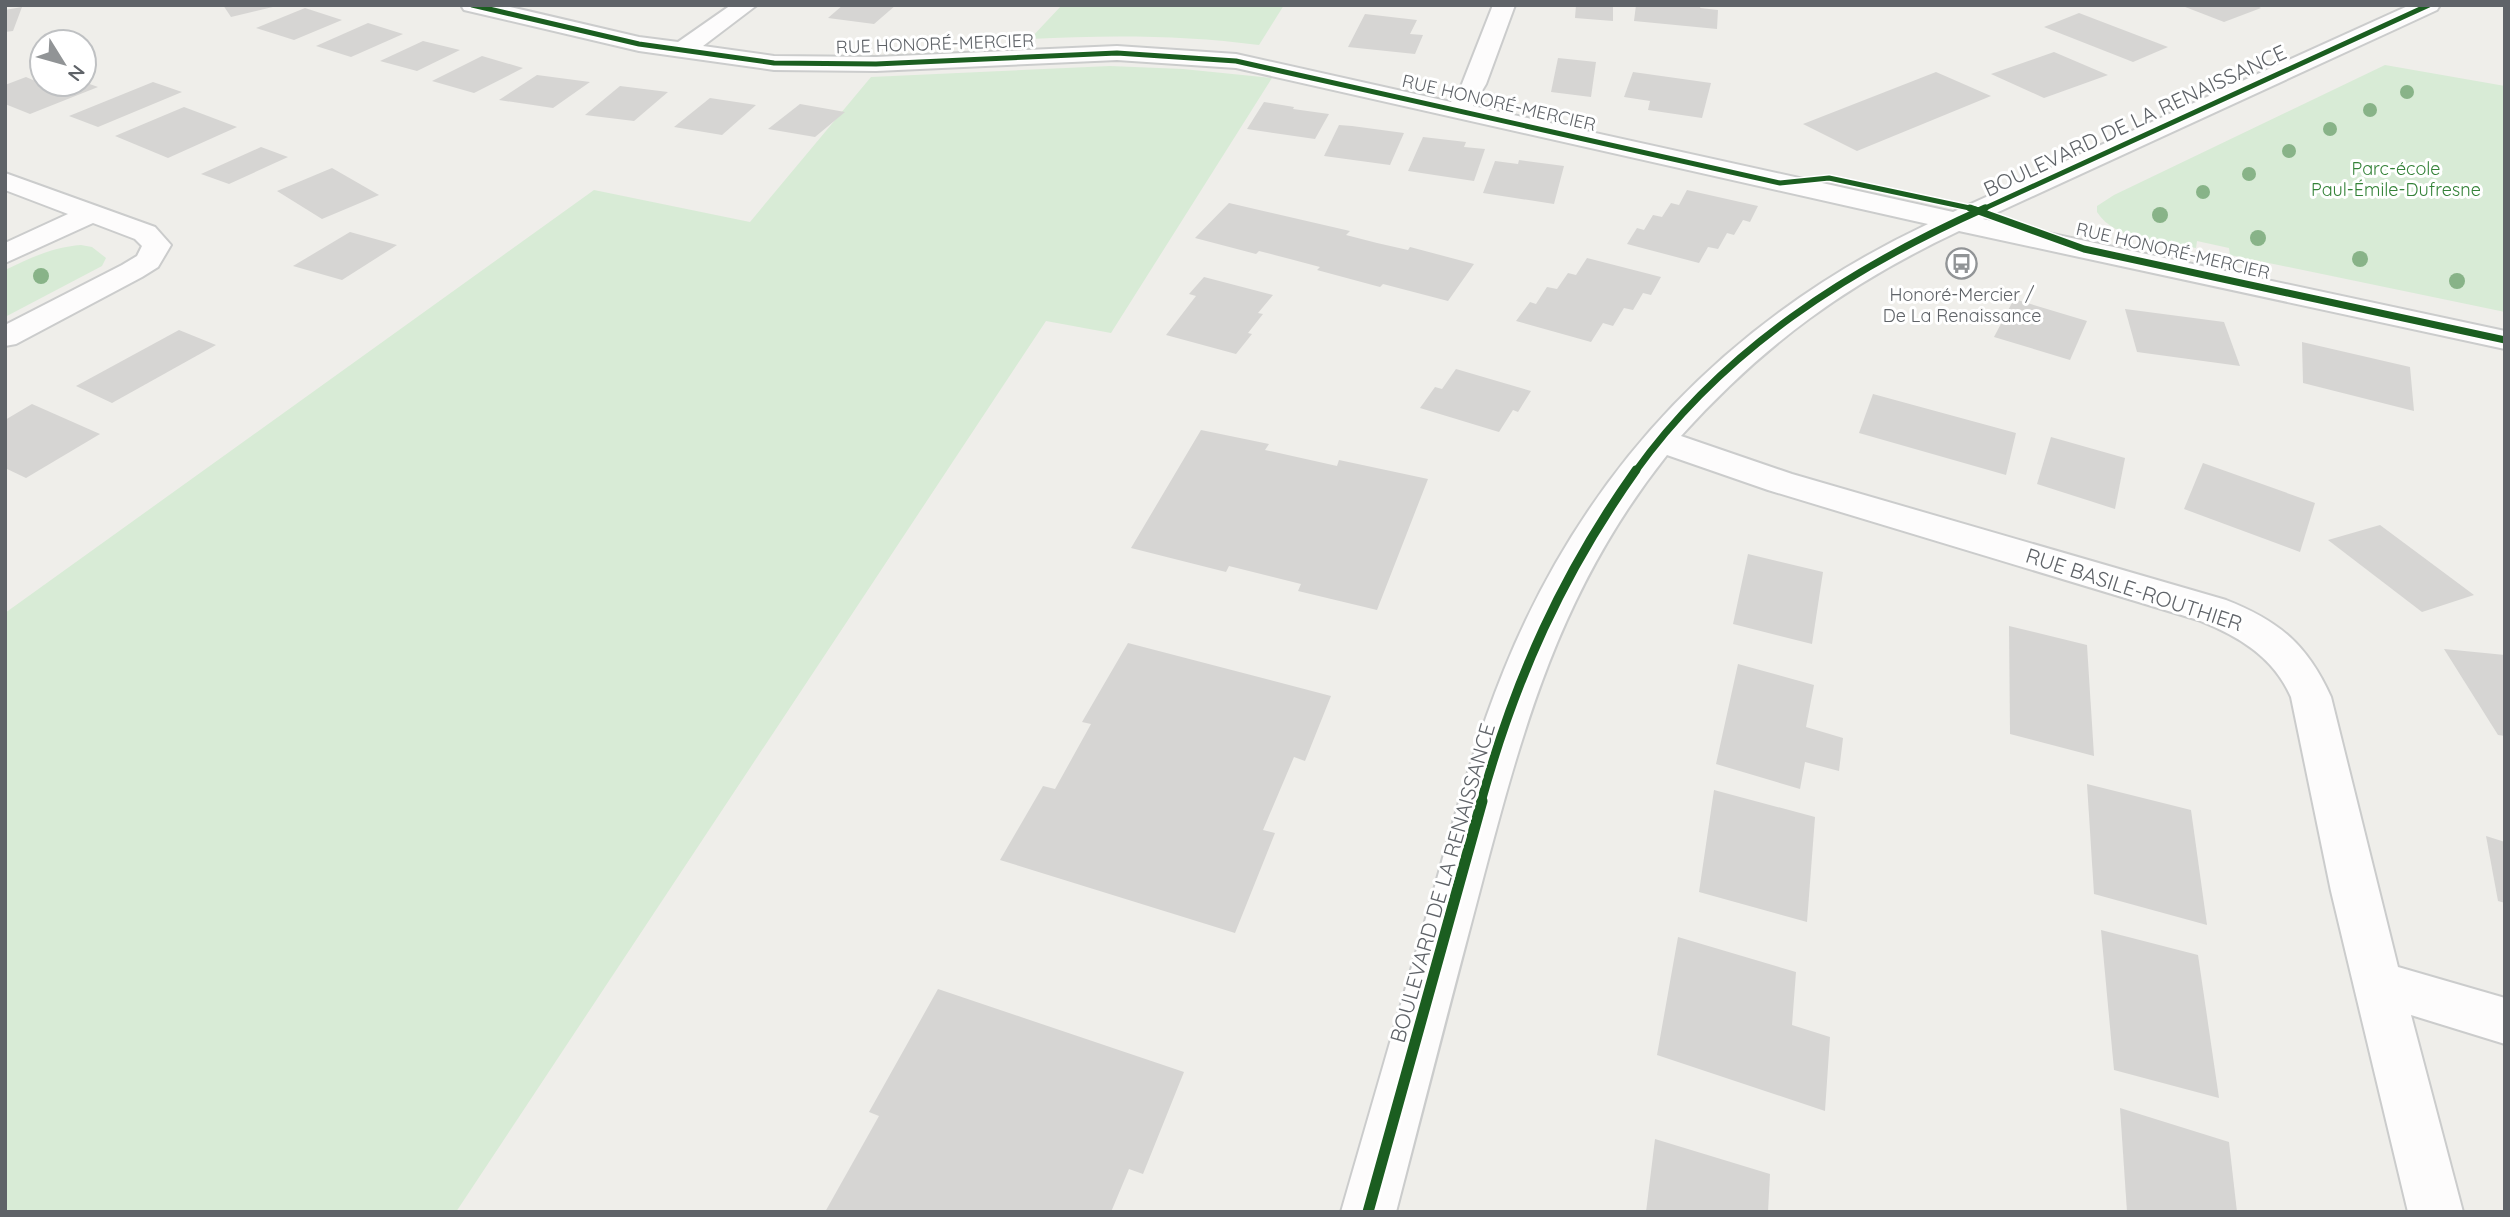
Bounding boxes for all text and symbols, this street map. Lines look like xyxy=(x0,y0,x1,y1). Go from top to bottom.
north arrow xyxy=(28,28,98,98)
street label: RUE HONORÉ-MERCIER xyxy=(835,29,1035,58)
street label: BOULEVARD DE LA RENAISSANCE xyxy=(1979,38,2290,202)
text: N xyxy=(63,60,90,86)
street label: RUE HONORÉ-MERCIER xyxy=(1400,69,1598,136)
park label: Parc-école Paul-Émile-Dufresne xyxy=(2311,157,2481,201)
street label: RUE HONORÉ-MERCIER xyxy=(2074,217,2272,284)
bus stop icon: Honoré-Mercier / De La Renaissance xyxy=(1945,247,1979,281)
place label: Honoré-Mercier / De La Renaissance xyxy=(1883,283,2041,327)
street label: RUE BASILE-ROUTHIER xyxy=(2023,542,2246,636)
street label: BOULEVARD DE LA RENAISSANCE xyxy=(1384,720,1500,1045)

